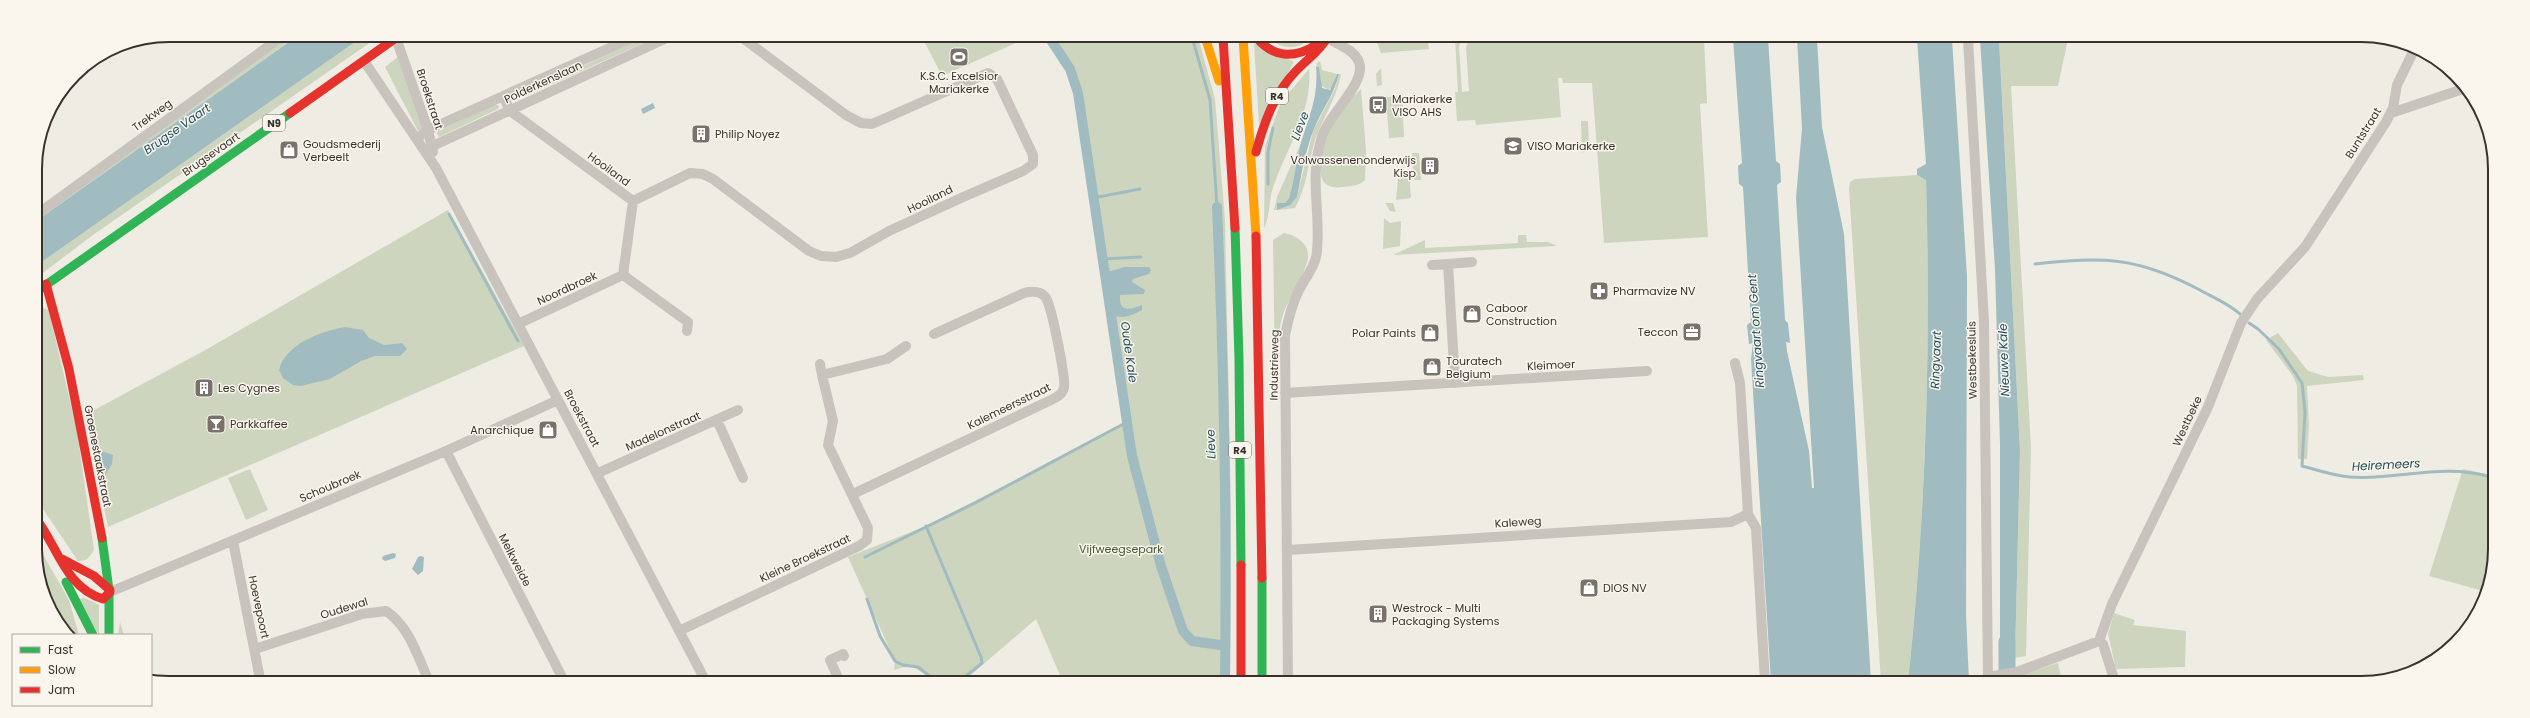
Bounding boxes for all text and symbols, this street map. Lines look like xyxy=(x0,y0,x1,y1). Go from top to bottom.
sports icon: K.S.C. Excelsior Mariakerke xyxy=(948,46,970,68)
street label: Polderkenslaan xyxy=(501,57,585,107)
street label: Broekstraat xyxy=(413,67,447,131)
place label: K.S.C. Excelsior Mariakerke xyxy=(920,68,998,97)
road number: R4 xyxy=(1266,88,1288,104)
place label: Mariakerke VISO AHS xyxy=(1392,91,1452,120)
bus stop icon: Mariakerke VISO AHS xyxy=(1367,94,1389,116)
street label: Trekweg xyxy=(129,95,175,135)
water label: Brugse Vaart xyxy=(140,99,214,158)
street label: Buntstraat xyxy=(2341,104,2385,162)
water label: Lieve xyxy=(1286,108,1313,143)
road number: N9 xyxy=(263,115,285,131)
building icon: Philip Noyez xyxy=(690,123,712,145)
place label: Philip Noyez xyxy=(715,126,780,142)
street label: Brugsevaart xyxy=(179,128,243,180)
school or university icon: VISO Mariakerke xyxy=(1502,135,1524,157)
place label: Goudsmederij Verbeelt xyxy=(303,136,381,165)
place label: VISO Mariakerke xyxy=(1527,138,1616,154)
shop icon: Goudsmederij Verbeelt xyxy=(278,139,300,161)
street label: Hooiland xyxy=(584,148,634,190)
place label: Volwassenenonderwijs Kisp xyxy=(1291,152,1416,181)
building icon: Volwassenenonderwijs Kisp xyxy=(1419,155,1441,177)
street label: Hooiland xyxy=(904,181,956,217)
street label: Noordbroek xyxy=(534,267,600,309)
water label: Ringvaart om Gent xyxy=(1743,273,1768,388)
pharmacy icon: Pharmavize NV xyxy=(1588,280,1610,302)
place label: Pharmavize NV xyxy=(1613,283,1696,299)
place label: Caboor Construction xyxy=(1486,300,1557,329)
shop icon: Caboor Construction xyxy=(1461,303,1483,325)
water label: Oude Kale xyxy=(1117,320,1142,384)
office icon: Teccon xyxy=(1681,321,1703,343)
street label: Westbekesluis xyxy=(1963,321,1981,399)
shop icon: Polar Paints xyxy=(1419,322,1441,344)
water label: Nieuwe Kale xyxy=(1994,323,2013,397)
place label: Teccon xyxy=(1638,324,1678,340)
place label: Polar Paints xyxy=(1352,325,1416,341)
street label: Industrieweg xyxy=(1265,329,1283,401)
water label: Ringvaart xyxy=(1926,330,1945,389)
place label: Touratech Belgium xyxy=(1446,353,1502,382)
shop icon: Touratech Belgium xyxy=(1421,356,1443,378)
street label: Kleimoer xyxy=(1527,356,1575,374)
building icon: Les Cygnes xyxy=(193,377,215,399)
street label: Kalemeersstraat xyxy=(965,379,1053,433)
place label: Les Cygnes xyxy=(218,380,280,396)
street label: Broekstraat xyxy=(560,386,604,450)
street label: Westbeke xyxy=(2168,393,2206,449)
street label: Groenestaakstraat xyxy=(80,404,116,508)
street label: Madelonstraat xyxy=(623,407,703,455)
bar icon: Parkkaffee xyxy=(205,413,227,435)
place label: Parkkaffee xyxy=(230,416,288,432)
shop icon: Anarchique xyxy=(537,419,559,441)
place label: Anarchique xyxy=(470,422,534,438)
water label: Lieve xyxy=(1201,428,1220,459)
road number: R4 xyxy=(1229,442,1251,458)
water label: Heiremeers xyxy=(2351,454,2421,475)
street label: Schoubroek xyxy=(297,466,363,506)
street label: Kaleweg xyxy=(1494,512,1542,532)
street label: Kleine Broekstraat xyxy=(757,530,853,586)
street label: Melkweide xyxy=(495,531,535,589)
park label: Vijfweegsepark xyxy=(1079,541,1163,557)
street label: Hoevepoort xyxy=(245,574,273,640)
shop icon: DIOS NV xyxy=(1578,577,1600,599)
place label: DIOS NV xyxy=(1603,580,1647,596)
street label: Oudewal xyxy=(318,593,370,623)
place label: Westrock - Multi Packaging Systems xyxy=(1392,600,1500,629)
building icon: Westrock - Multi Packaging Systems xyxy=(1367,603,1389,625)
legend xyxy=(12,634,152,706)
text: Fast xyxy=(48,641,73,658)
text: Slow xyxy=(48,661,76,678)
text: Jam xyxy=(48,681,75,698)

